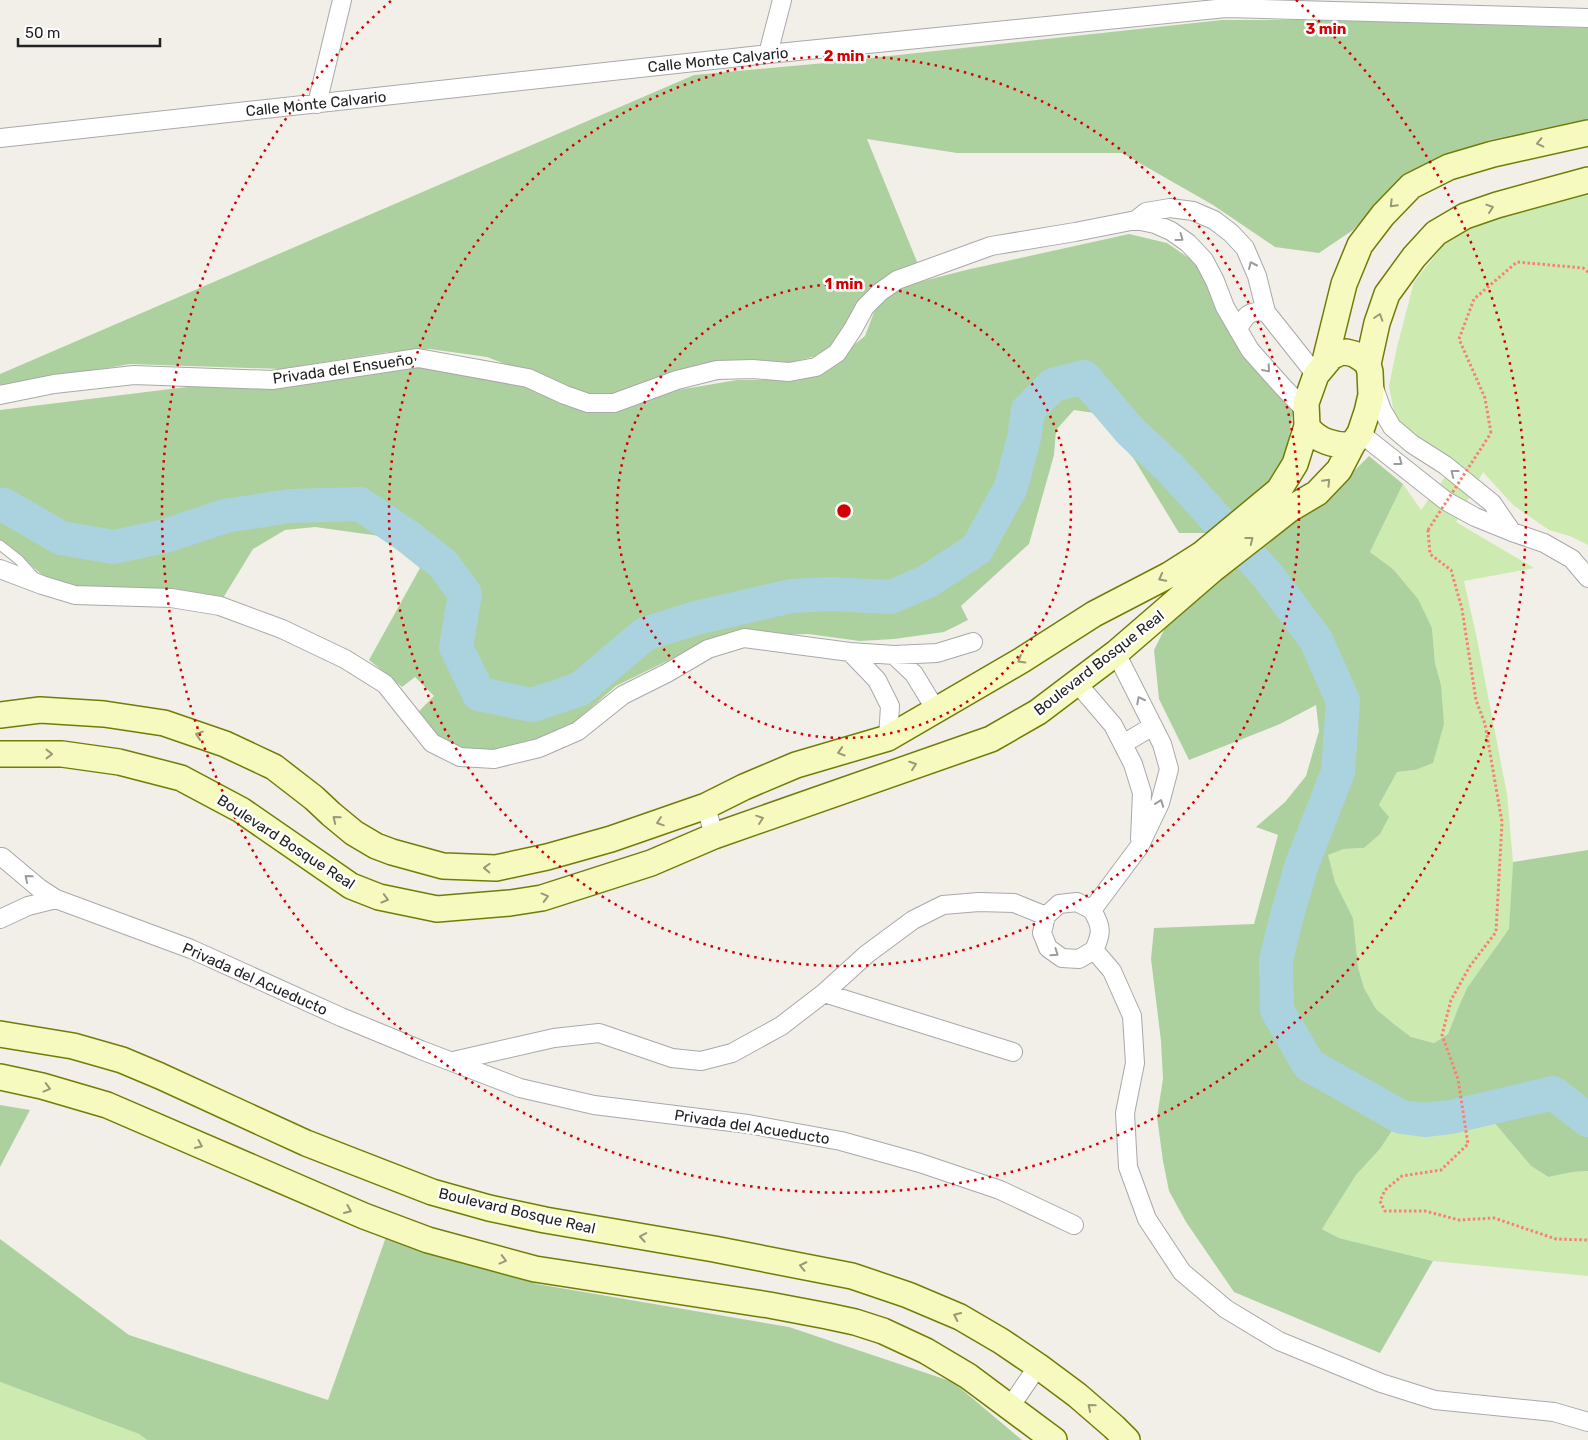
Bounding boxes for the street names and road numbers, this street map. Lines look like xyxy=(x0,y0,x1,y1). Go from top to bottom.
street label: Calle Monte Calvario xyxy=(647,44,789,76)
street label: Calle Monte Calvario xyxy=(245,88,387,120)
street label: Privada del Ensueño xyxy=(272,350,414,388)
street label: Boulevard Bosque Real xyxy=(1030,607,1168,719)
street label: Boulevard Bosque Real xyxy=(214,791,358,893)
street label: Privada del Acueducto xyxy=(180,939,330,1019)
street label: Privada del Acueducto xyxy=(673,1106,831,1148)
street label: Boulevard Bosque Real xyxy=(437,1184,597,1238)

